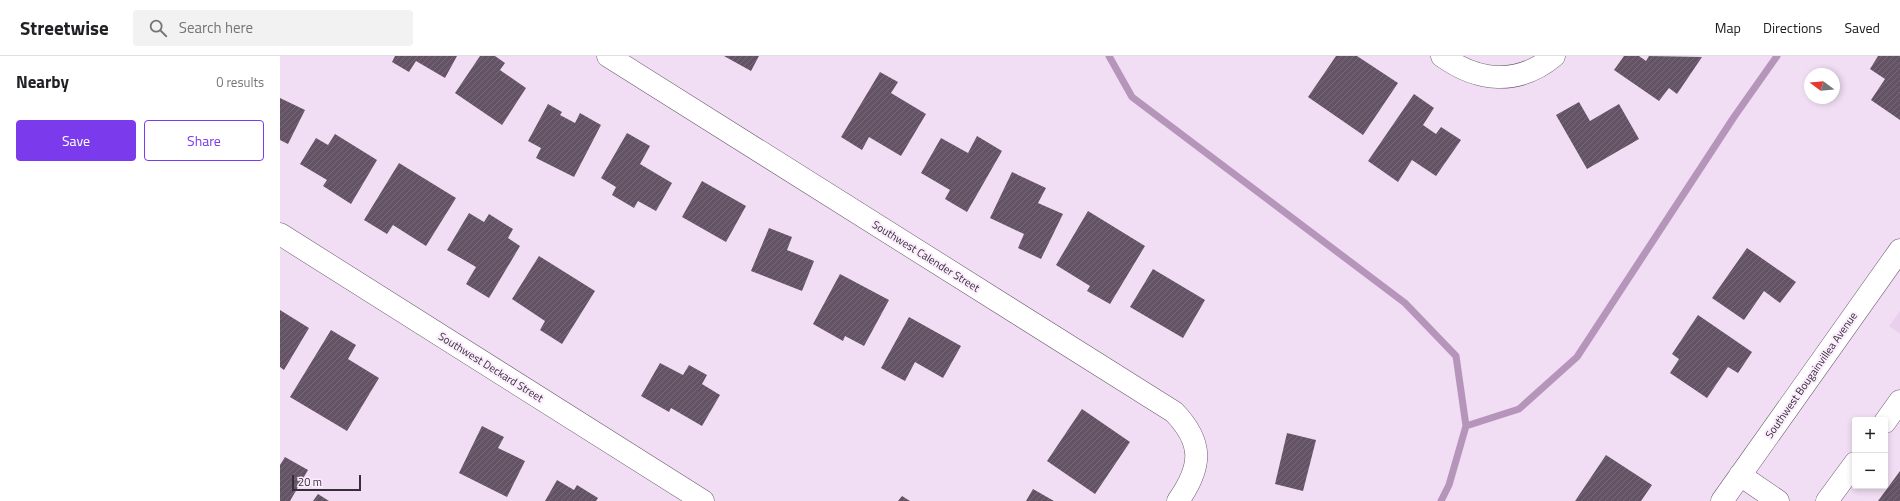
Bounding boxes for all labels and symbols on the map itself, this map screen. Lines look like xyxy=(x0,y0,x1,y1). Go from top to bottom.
north arrow xyxy=(1804,68,1840,104)
street label: Southwest Calender Street xyxy=(869,216,983,296)
street label: Southwest Bougainvillea Avenue xyxy=(1761,308,1861,441)
street label: Southwest Deckard Street xyxy=(435,328,547,406)
scale bar xyxy=(292,473,361,492)

